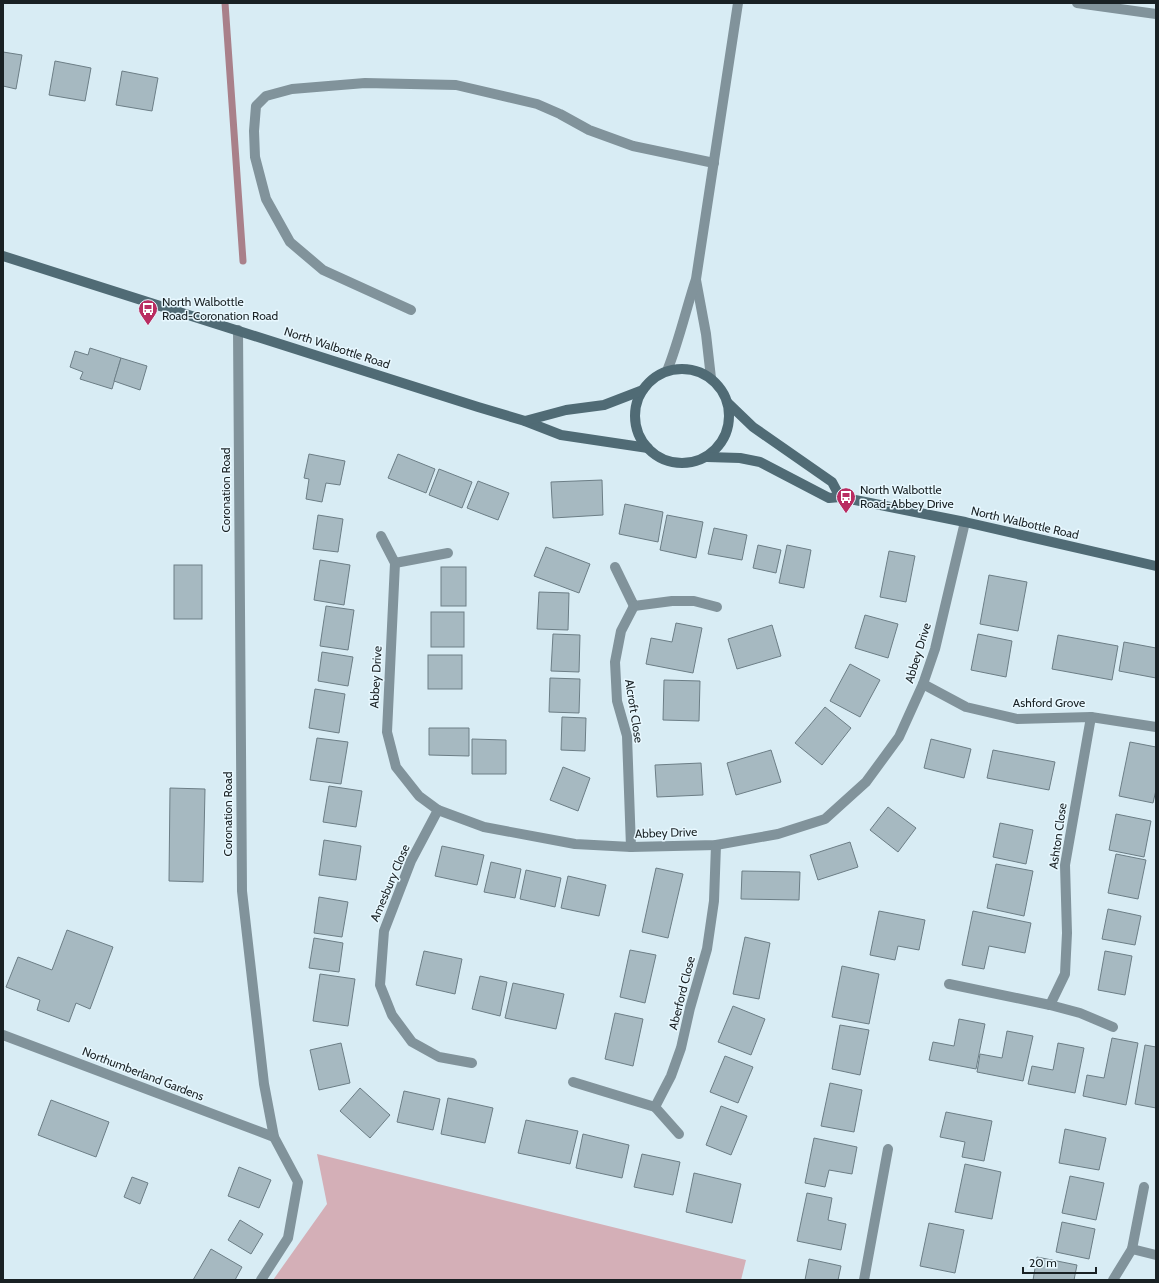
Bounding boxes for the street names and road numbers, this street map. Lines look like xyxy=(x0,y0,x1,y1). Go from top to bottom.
street label: North Walbottle Road xyxy=(282,323,392,372)
street label: Coronation Road xyxy=(218,447,233,533)
street label: North Walbottle Road xyxy=(970,503,1081,542)
street label: Abbey Drive xyxy=(901,621,934,685)
street label: Abbey Drive xyxy=(366,645,385,709)
street label: Alcroft Close xyxy=(622,678,647,744)
street label: Ashford Grove xyxy=(1013,695,1085,710)
street label: Coronation Road xyxy=(220,771,235,857)
street label: Ashton Close xyxy=(1045,802,1070,870)
street label: Abbey Drive xyxy=(634,824,697,841)
street label: Amesbury Close xyxy=(367,842,413,924)
street label: Aberford Close xyxy=(665,955,698,1031)
street label: Northumberland Gardens xyxy=(80,1043,206,1104)

